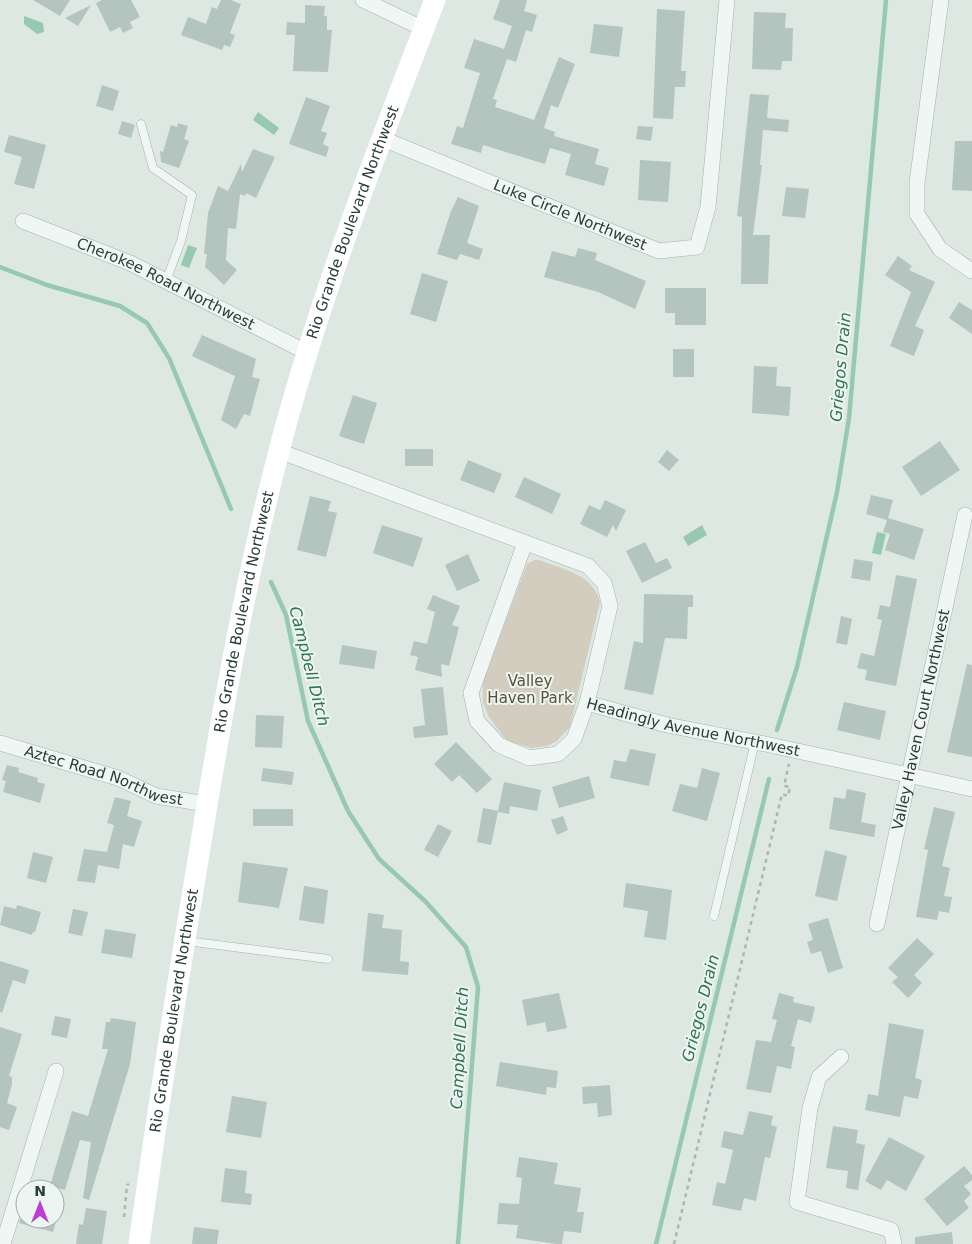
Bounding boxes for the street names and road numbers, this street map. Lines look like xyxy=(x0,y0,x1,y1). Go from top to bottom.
street label: Rio Grande Boulevard Northwest xyxy=(303,103,403,341)
street label: Luke Circle Northwest xyxy=(491,176,650,254)
street label: Cherokee Road Northwest xyxy=(74,234,258,334)
street label: Rio Grande Boulevard Northwest xyxy=(211,489,278,734)
street label: Valley Haven Court Northwest xyxy=(888,607,954,832)
street label: Headingly Avenue Northwest xyxy=(585,694,801,760)
street label: Aztec Road Northwest xyxy=(22,742,184,809)
street label: Rio Grande Boulevard Northwest xyxy=(146,887,202,1134)

